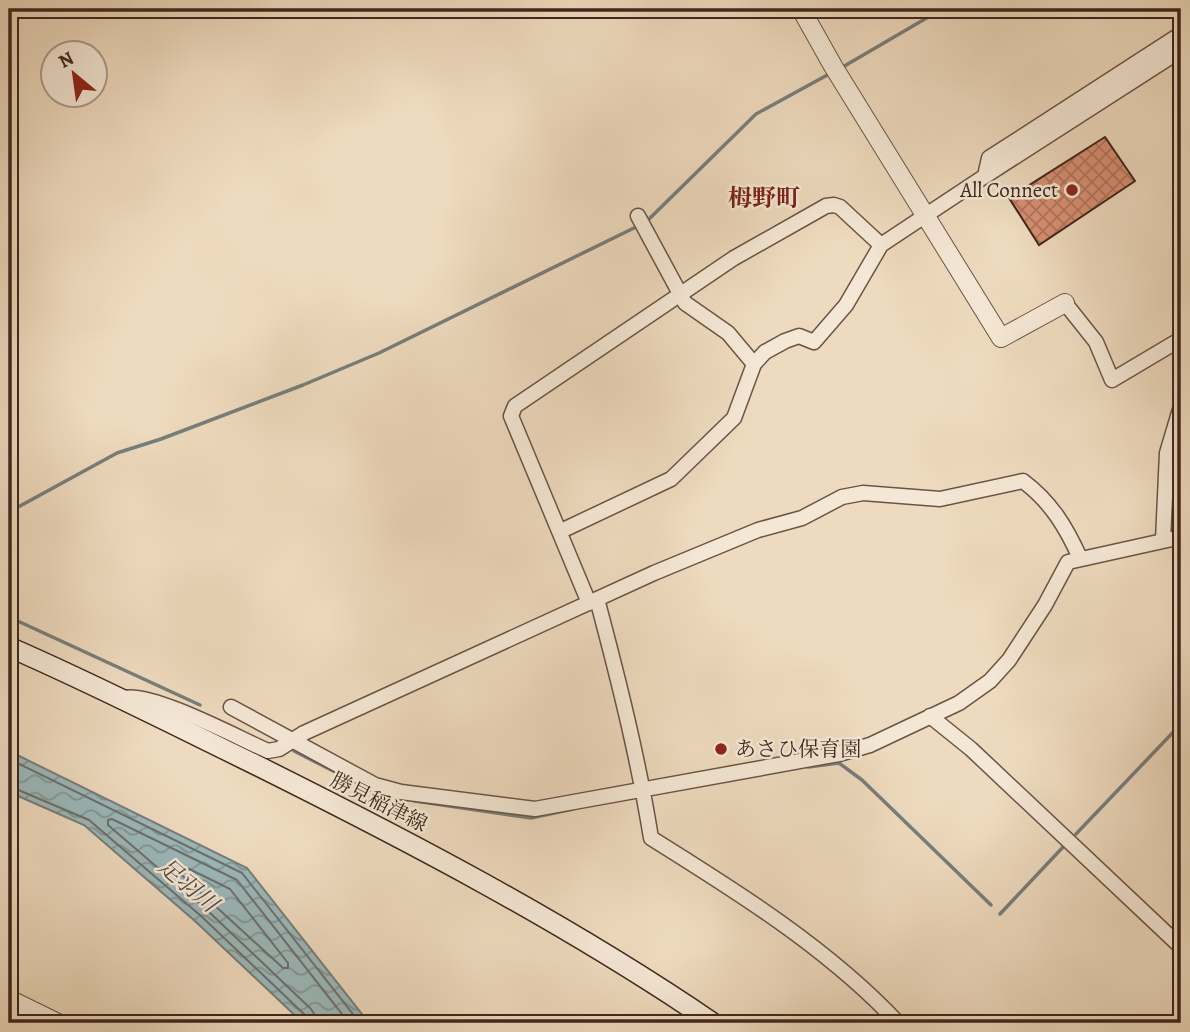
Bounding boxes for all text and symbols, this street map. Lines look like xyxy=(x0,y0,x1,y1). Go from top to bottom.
north arrow xyxy=(38,38,108,108)
text: N xyxy=(54,45,79,75)
place label: All Connect xyxy=(959,176,1058,204)
district label: 栂野町 xyxy=(728,182,800,214)
marker: All Connect xyxy=(1064,182,1080,198)
place label: あさひ保育園 xyxy=(735,735,861,763)
marker: あさひ保育園 xyxy=(713,741,729,757)
street label: 勝見稲津線 xyxy=(326,766,432,838)
water label: 足羽川 xyxy=(152,851,227,921)

